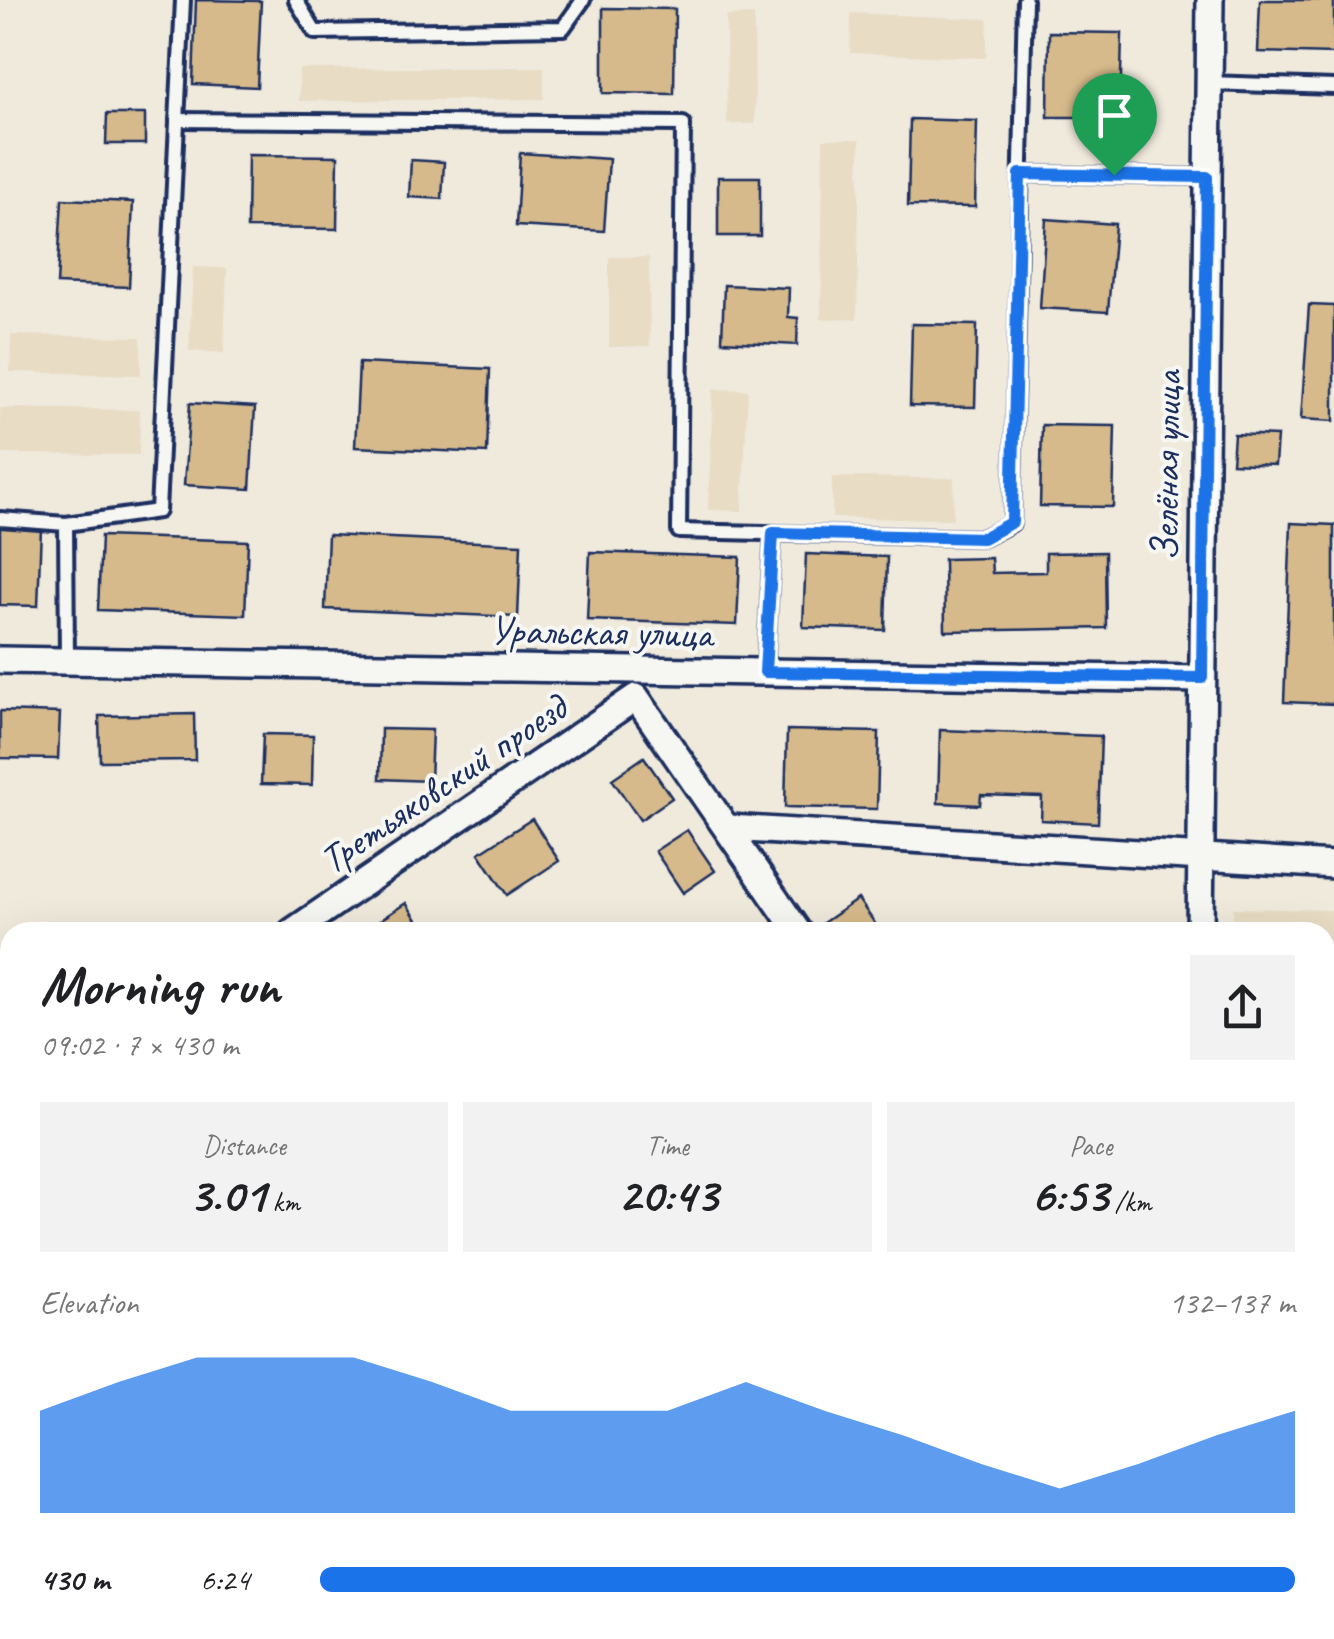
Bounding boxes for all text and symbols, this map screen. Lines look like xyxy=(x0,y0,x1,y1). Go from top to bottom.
pin xyxy=(1072,73,1157,176)
icon: arrive xyxy=(1087,88,1142,143)
street label: Зелёная улица xyxy=(1139,368,1193,561)
street label: Уральская улица xyxy=(489,605,716,659)
street label: Третьяковский проезд xyxy=(310,681,579,885)
text: Morning run xyxy=(40,951,280,1021)
button: share xyxy=(1190,955,1295,1060)
text: 09:02 · 7 × 430 m xyxy=(40,1024,238,1065)
text: Distance xyxy=(202,1128,286,1163)
text: Time xyxy=(646,1128,689,1163)
text: Pace xyxy=(1069,1128,1112,1163)
text: 3.01 xyxy=(188,1163,266,1226)
text: 20:43 xyxy=(618,1163,717,1226)
text: 6:53 xyxy=(1030,1163,1108,1226)
text: km xyxy=(266,1184,300,1219)
text: /km xyxy=(1108,1184,1151,1219)
text: Elevation xyxy=(40,1282,138,1323)
text: 132–137 m xyxy=(1169,1282,1295,1323)
text: 430 m xyxy=(40,1559,109,1600)
text: 6:24 xyxy=(200,1559,250,1600)

